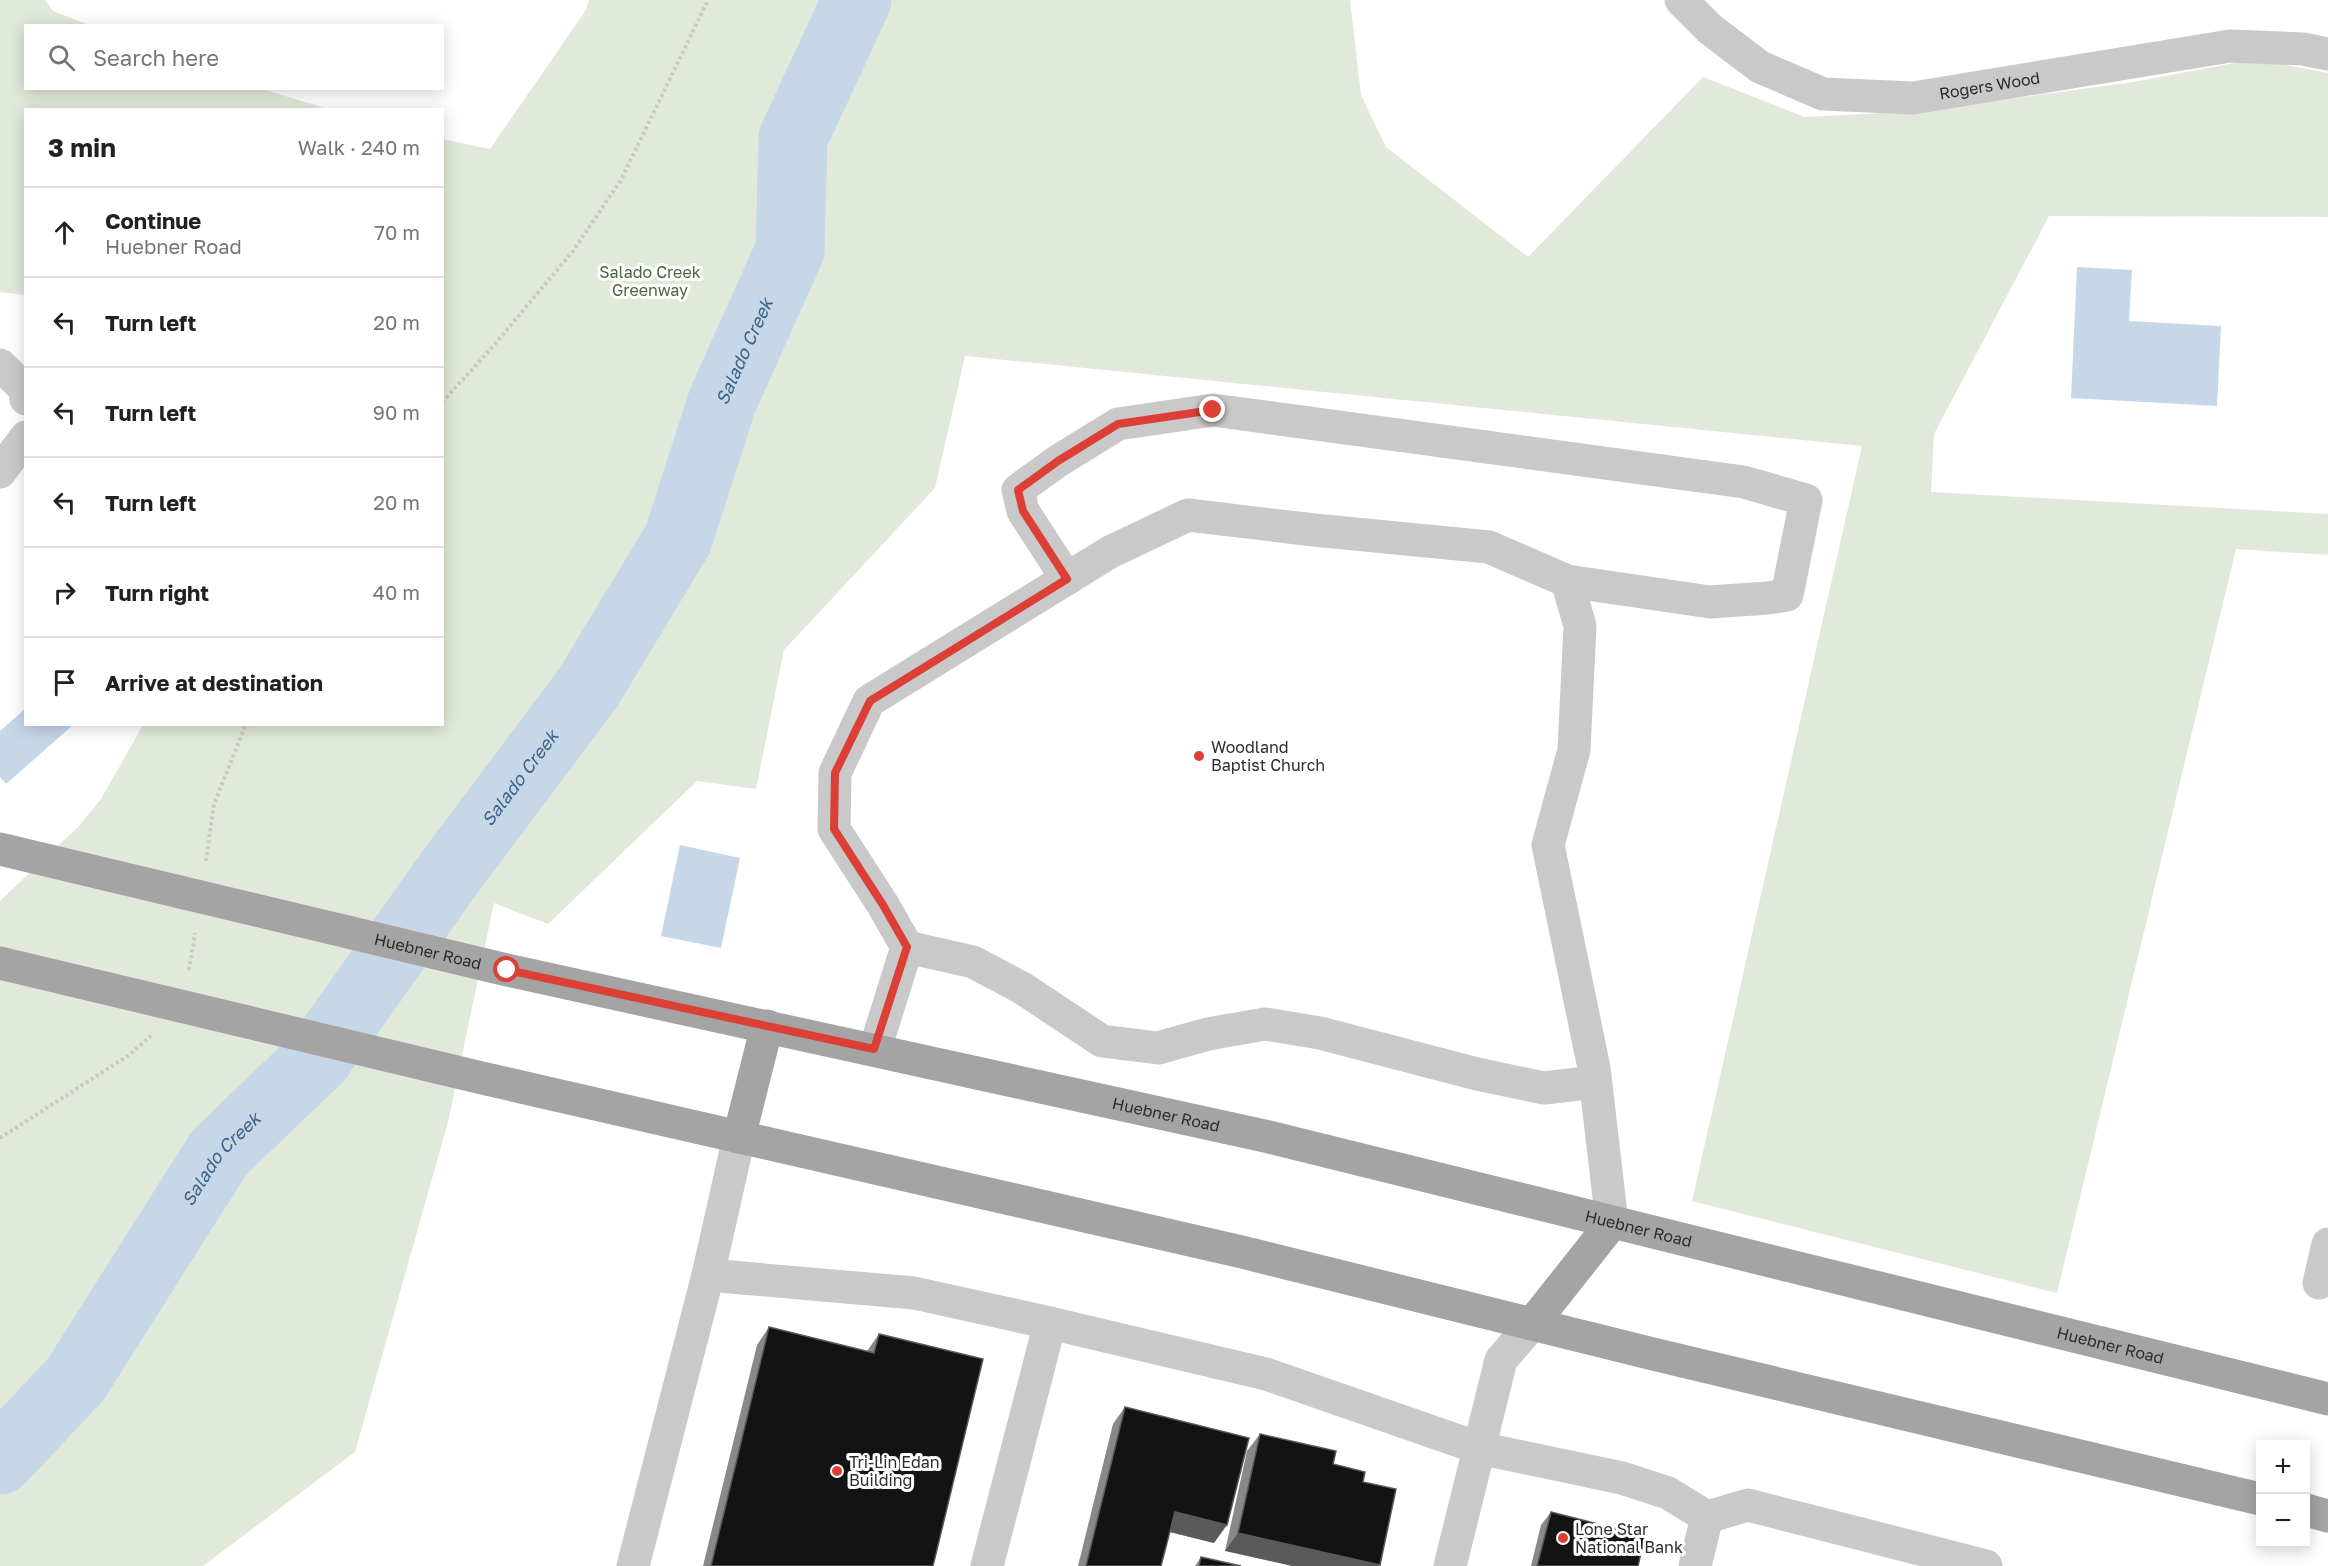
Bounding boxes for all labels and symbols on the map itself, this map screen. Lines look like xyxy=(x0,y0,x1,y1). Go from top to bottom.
street label: Rogers Wood xyxy=(1938,67,2041,104)
park label: Salado Creek Greenway xyxy=(599,262,701,300)
water label: Salado Creek xyxy=(710,293,778,408)
route end xyxy=(1199,396,1225,422)
water label: Salado Creek xyxy=(476,724,564,830)
place label: Woodland Baptist Church xyxy=(1211,737,1325,775)
marker: Woodland Baptist Church xyxy=(1192,749,1206,763)
street label: Huebner Road xyxy=(372,929,484,974)
route start xyxy=(493,956,519,982)
street label: Huebner Road xyxy=(1110,1093,1222,1136)
water label: Salado Creek xyxy=(176,1106,266,1210)
street label: Huebner Road xyxy=(1583,1206,1694,1251)
street label: Huebner Road xyxy=(2055,1322,2166,1368)
place label: Tri-Lin Edan Building xyxy=(849,1452,940,1490)
marker: Tri-Lin Edan Building xyxy=(830,1464,844,1478)
place label: Lone Star National Bank xyxy=(1575,1519,1683,1557)
marker: Lone Star National Bank xyxy=(1556,1531,1570,1545)

